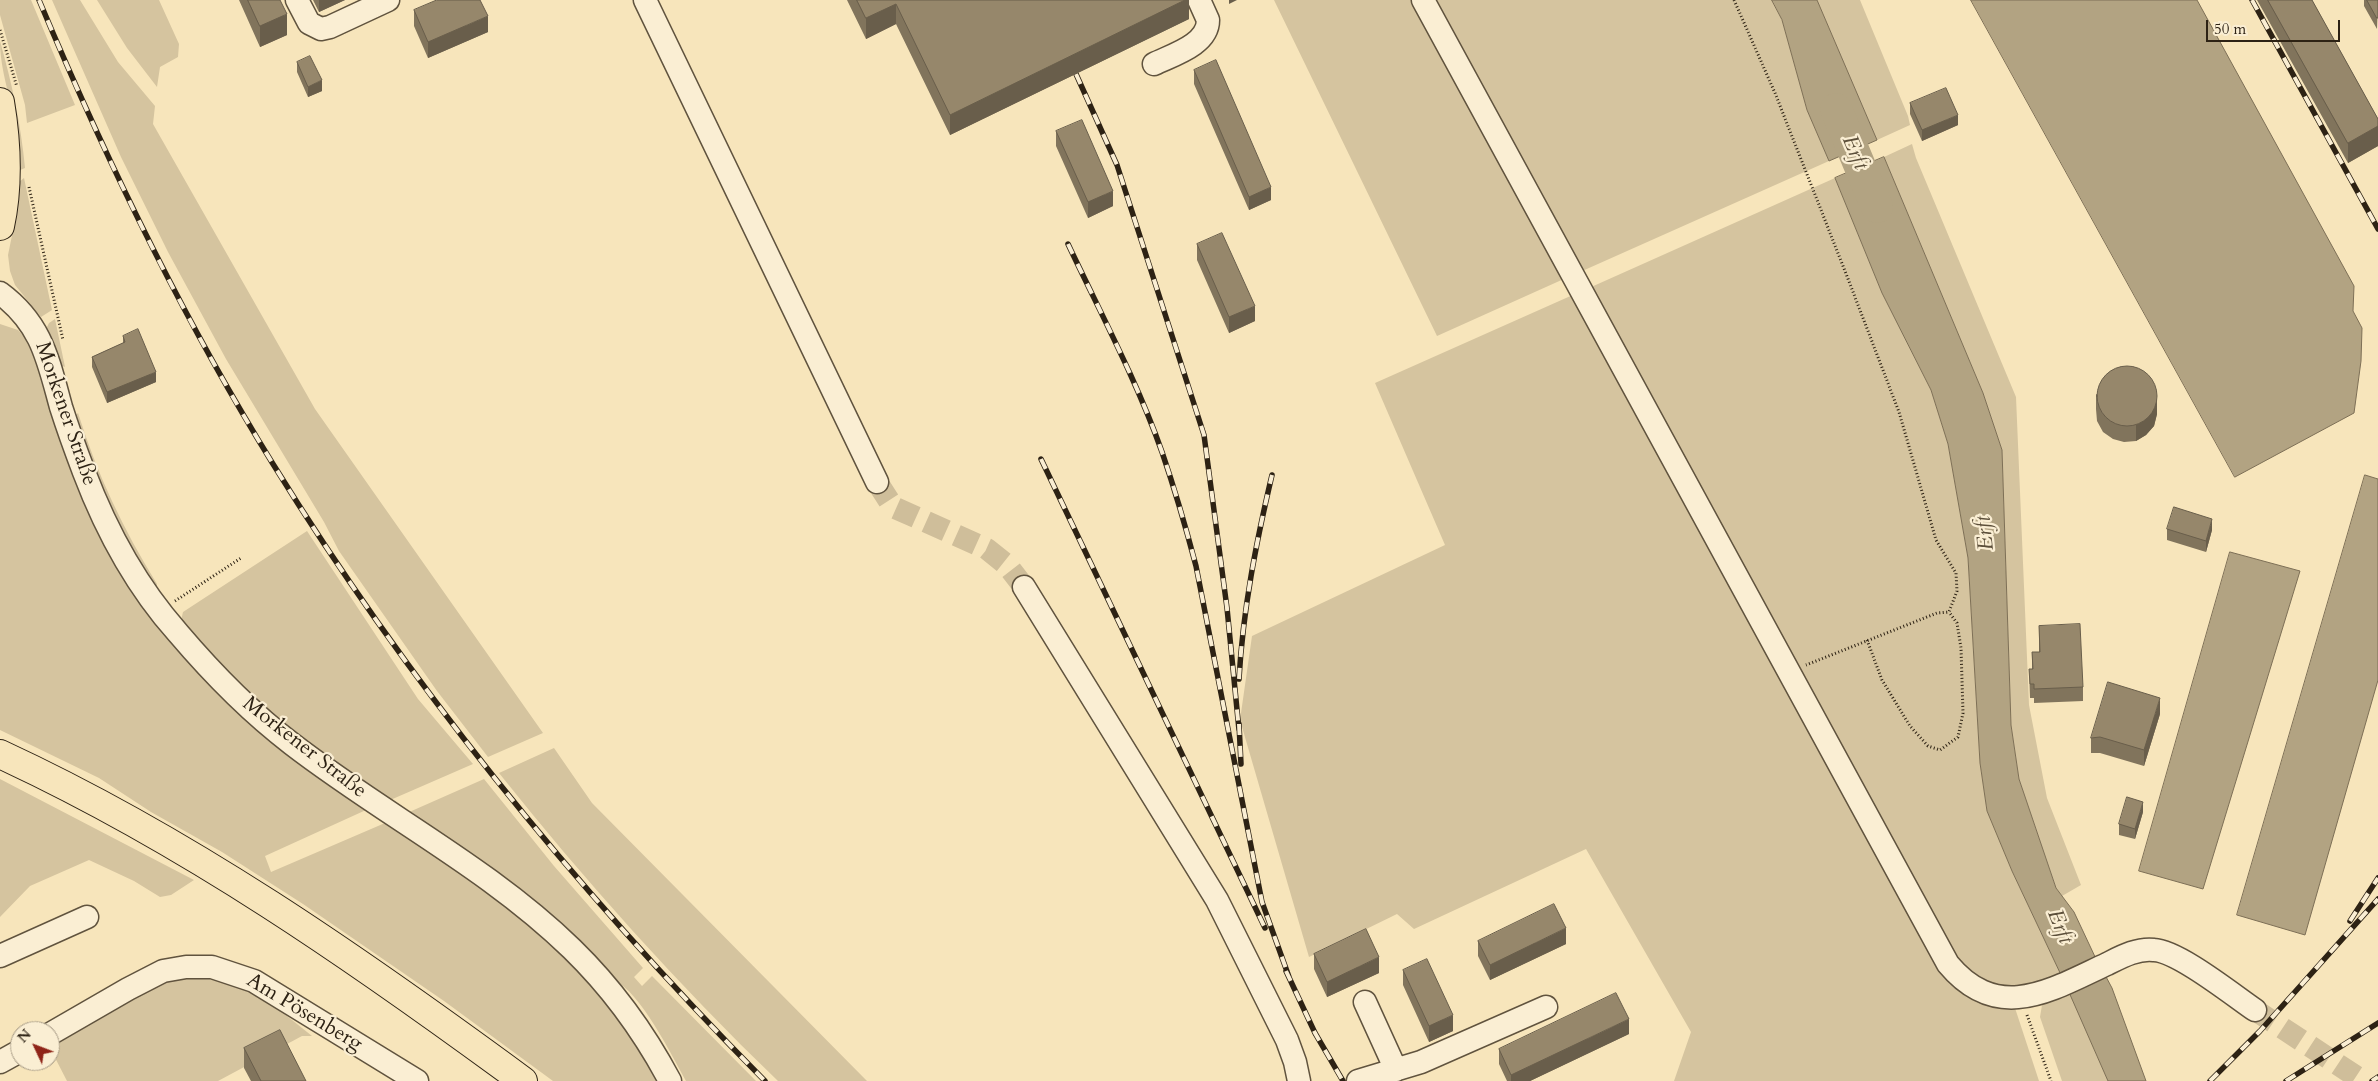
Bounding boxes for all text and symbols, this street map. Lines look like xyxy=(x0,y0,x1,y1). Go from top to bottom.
scale bar xyxy=(2208,10,2342,42)
text: 50 m xyxy=(2214,19,2246,39)
water label: Erft xyxy=(1835,132,1873,174)
street label: Morkener Straße xyxy=(29,339,101,489)
water label: Erft xyxy=(1971,514,2001,552)
street label: Morkener Straße xyxy=(237,692,371,804)
water label: Erft xyxy=(2040,906,2078,948)
street label: Am Pösenberg xyxy=(241,969,367,1057)
north arrow xyxy=(10,1021,60,1071)
text: N xyxy=(13,1025,35,1047)

